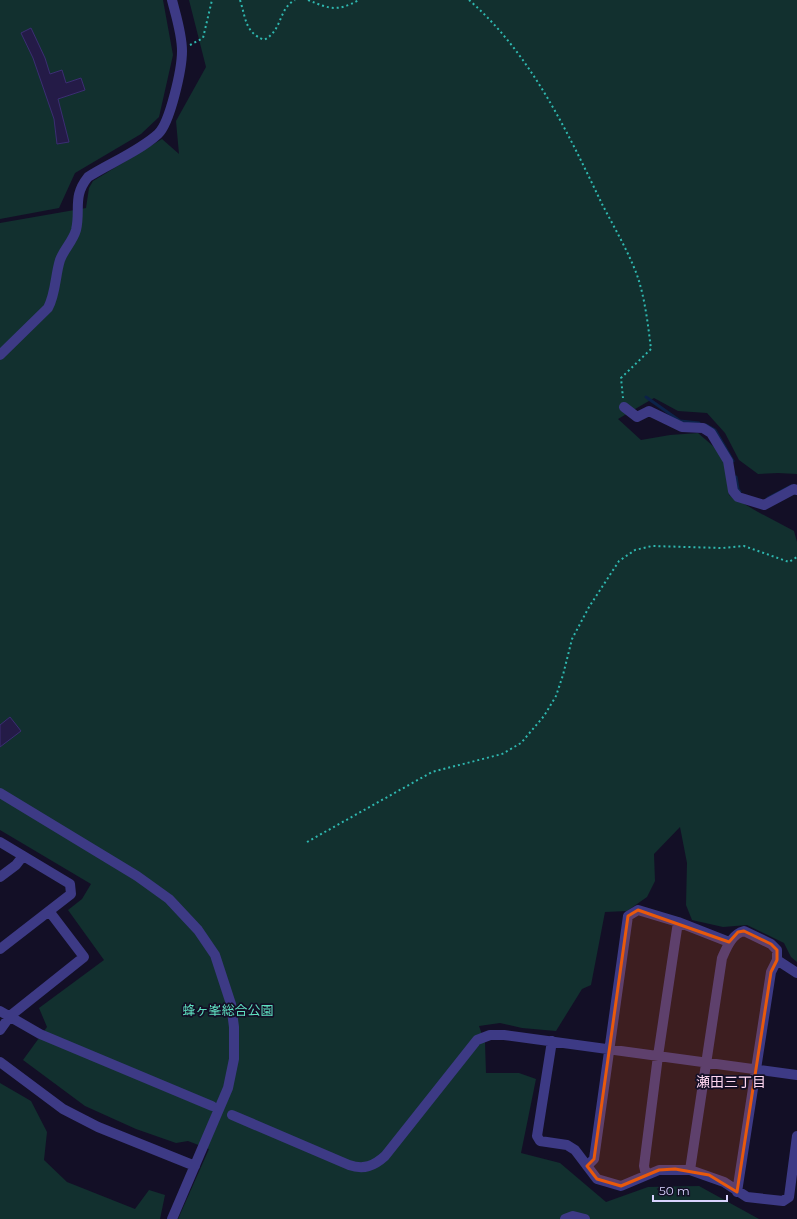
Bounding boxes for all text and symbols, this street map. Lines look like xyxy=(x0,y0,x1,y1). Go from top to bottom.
park label: 蜂ヶ峯総合公園 xyxy=(182,1002,274,1018)
district label: 瀬田三丁目 xyxy=(696,1073,766,1091)
scale bar xyxy=(653,1177,727,1203)
text: 50 m xyxy=(659,1183,690,1198)

